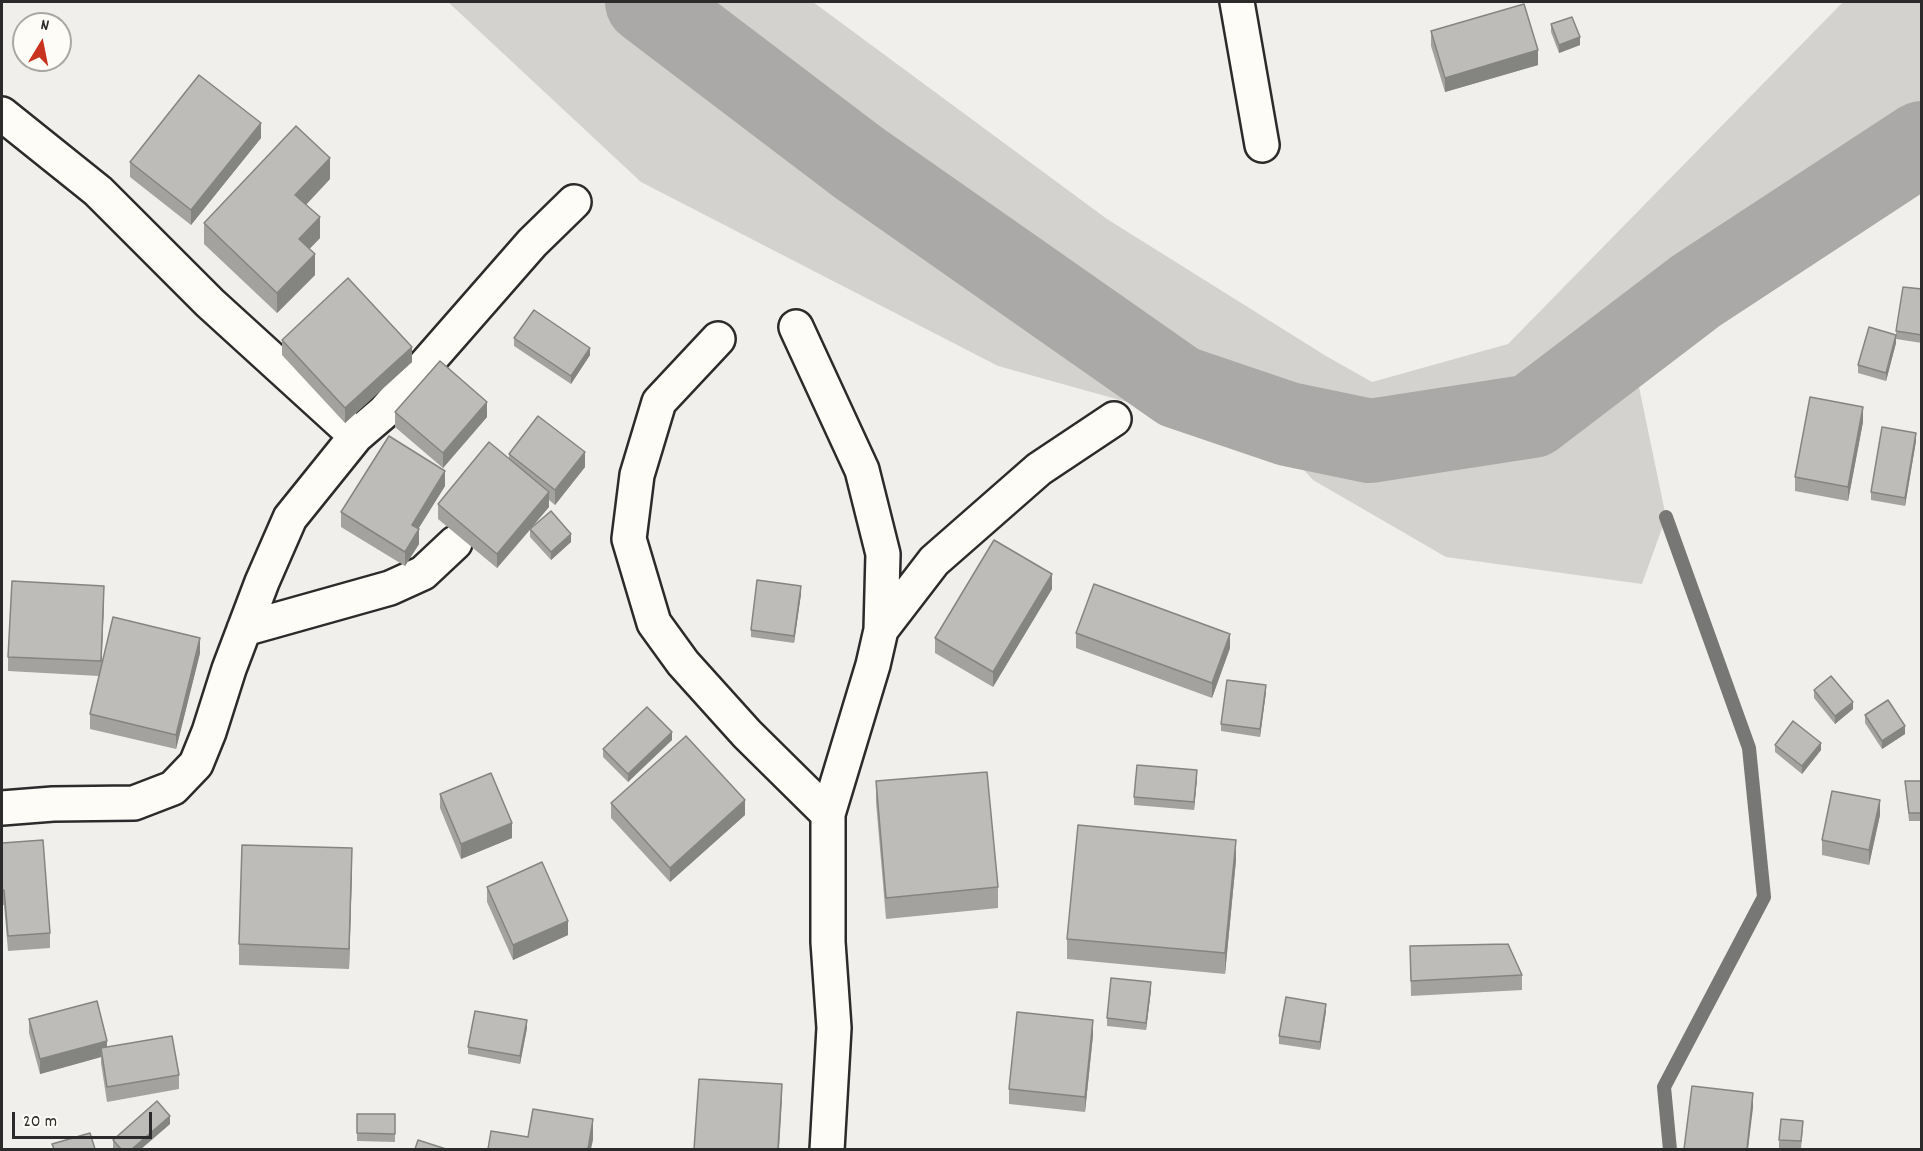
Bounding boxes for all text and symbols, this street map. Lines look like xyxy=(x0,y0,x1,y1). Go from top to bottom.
north arrow xyxy=(12,12,72,72)
text: N xyxy=(39,14,51,38)
scale bar xyxy=(15,1100,154,1138)
text: 20 m xyxy=(23,1110,57,1135)

